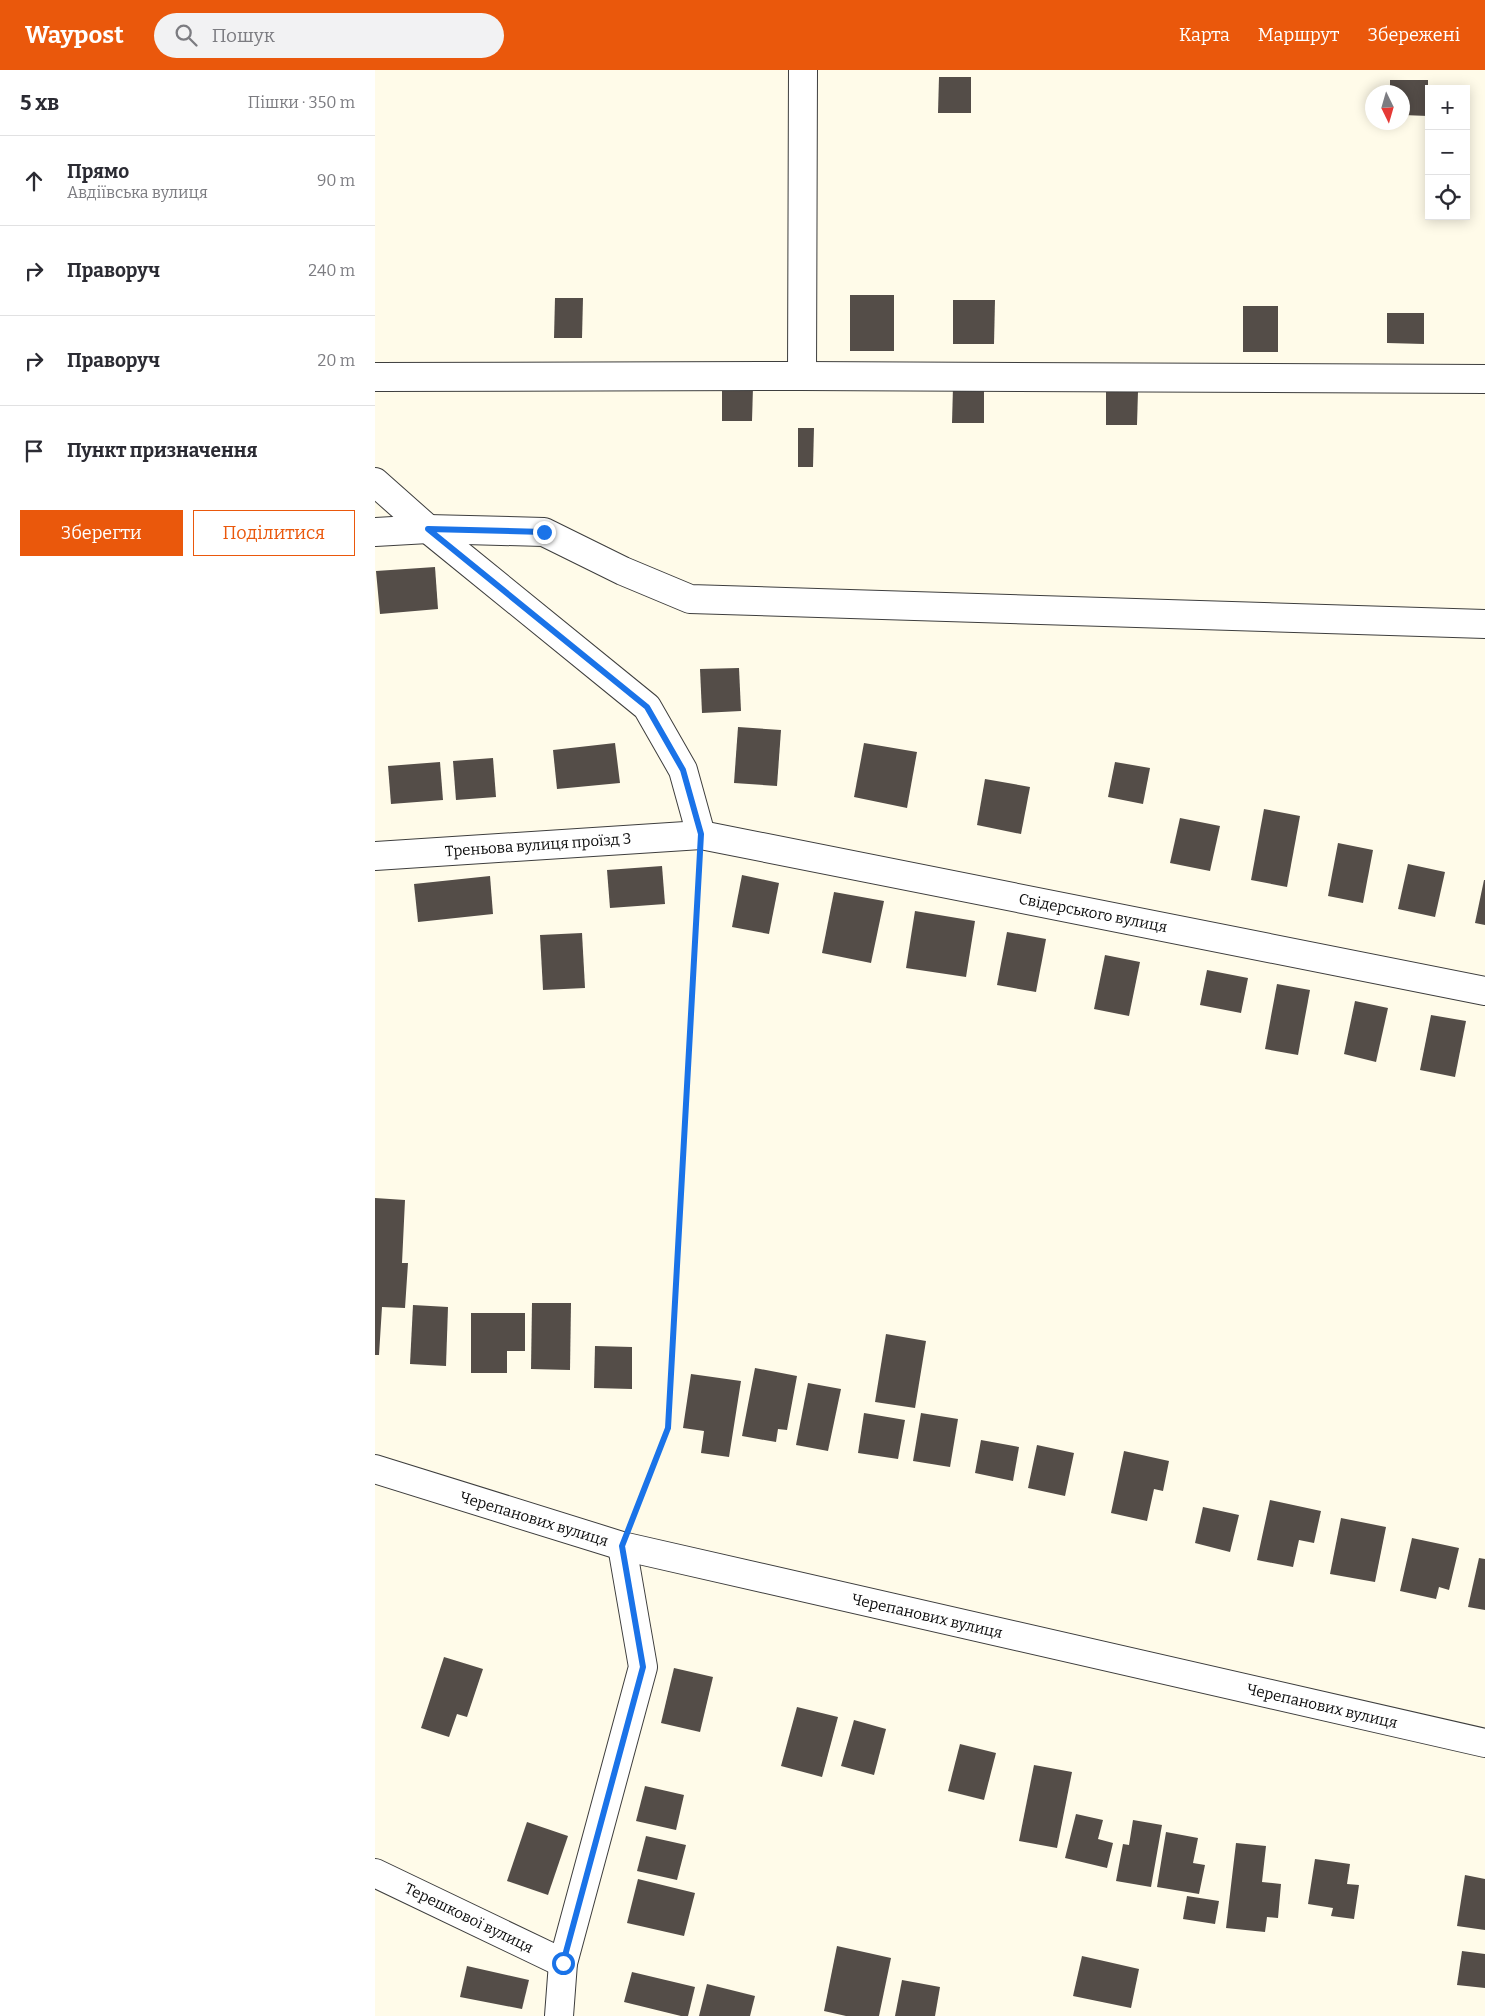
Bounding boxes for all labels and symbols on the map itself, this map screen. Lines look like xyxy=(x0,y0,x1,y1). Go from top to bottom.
north arrow xyxy=(1365,85,1410,130)
route end xyxy=(533,521,556,544)
street label: Треньова вулиця проїзд 3 xyxy=(444,830,632,860)
street label: Свiдерського вулиця xyxy=(1017,890,1169,936)
street label: Черепанових вулиця xyxy=(458,1488,610,1550)
street label: Черепанових вулиця xyxy=(850,1590,1004,1642)
street label: Черепанових вулиця xyxy=(1245,1680,1399,1732)
street label: Терешкової вулиця xyxy=(402,1879,536,1957)
route start xyxy=(552,1952,575,1975)

